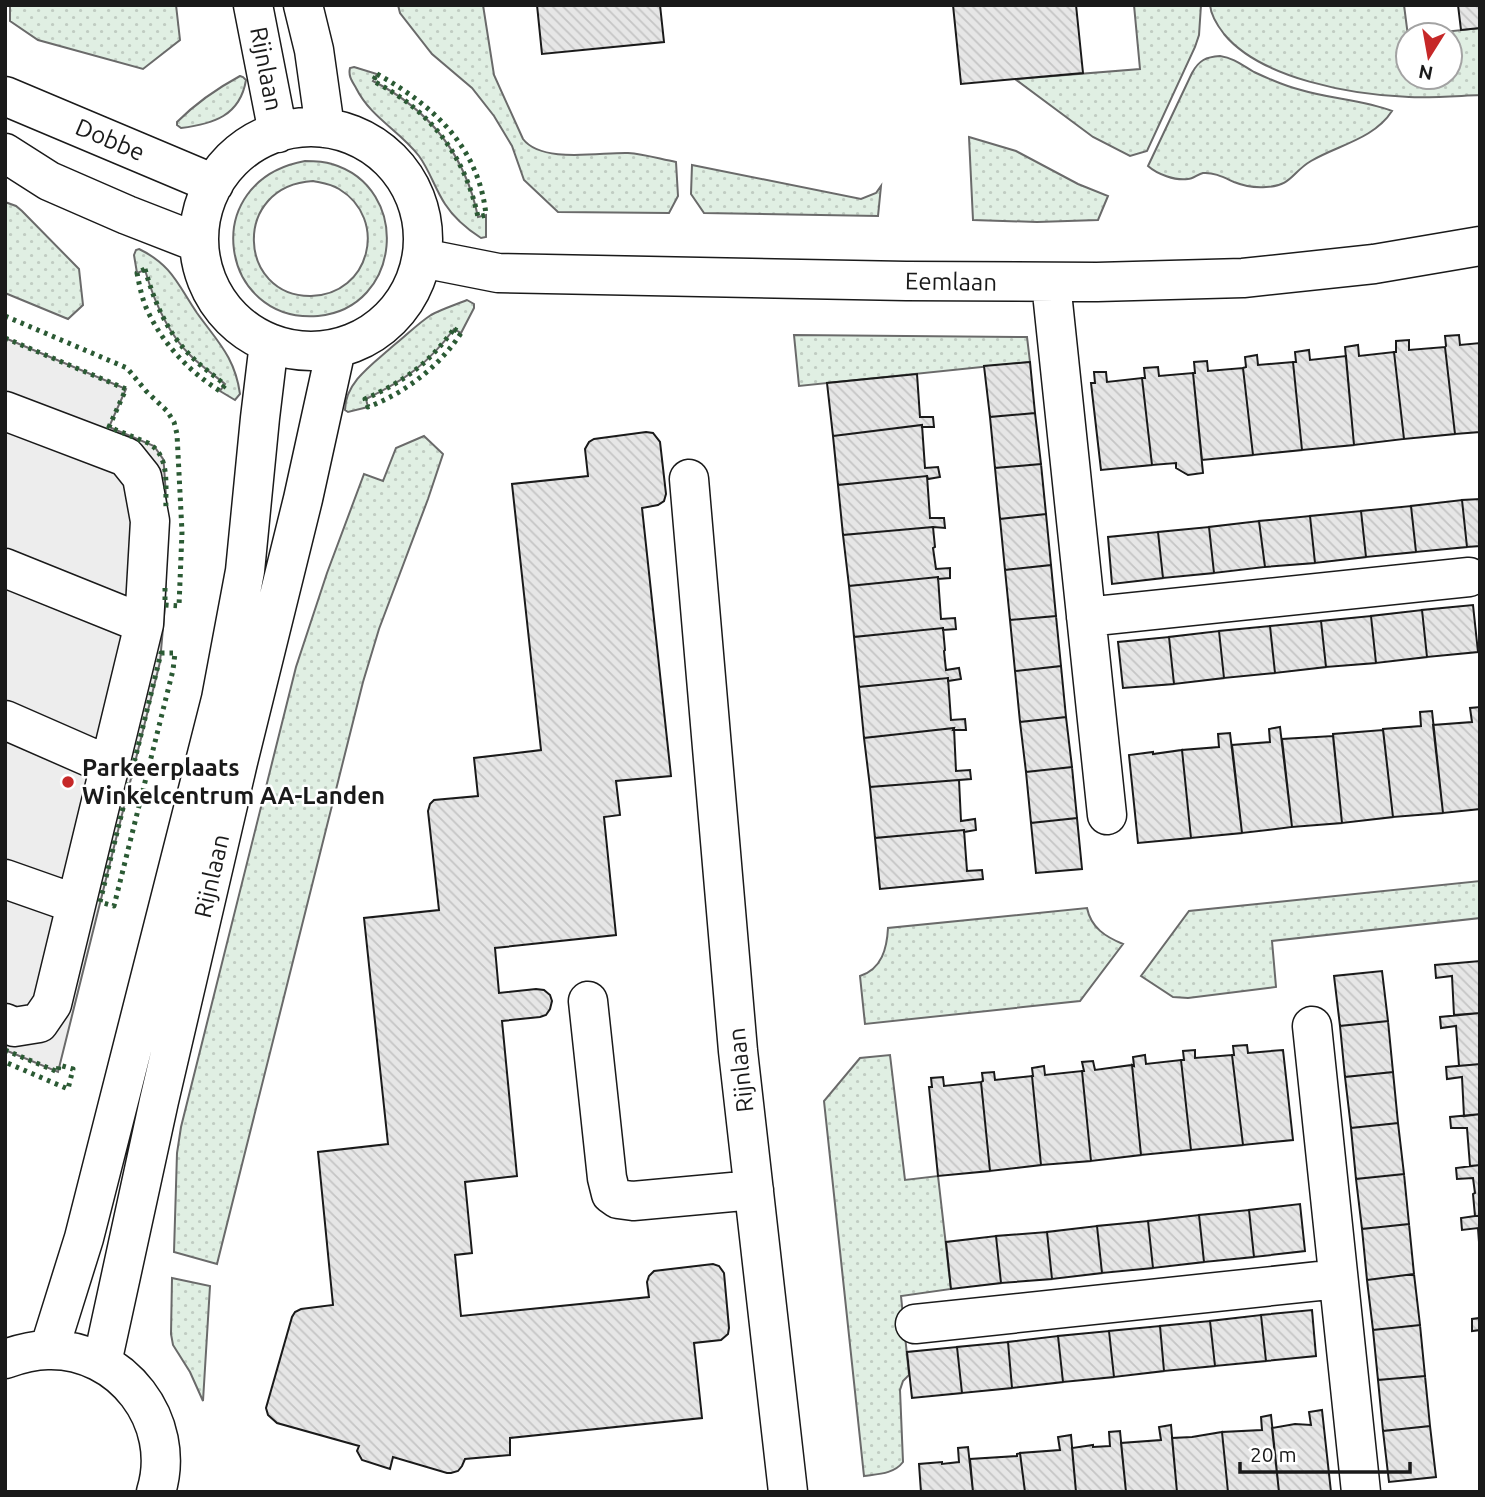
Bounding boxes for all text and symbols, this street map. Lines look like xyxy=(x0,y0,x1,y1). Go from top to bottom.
north arrow xyxy=(1394,21,1464,91)
street label: Rijnlaan xyxy=(245,25,288,113)
text: N xyxy=(1417,61,1435,85)
street label: Dobbe xyxy=(72,113,149,166)
street label: Eemlaan xyxy=(905,267,997,296)
place label: Parkeerplaats Winkelcentrum AA-Landen xyxy=(82,754,385,809)
marker: Parkeerplaats Winkelcentrum AA-Landen xyxy=(60,774,76,790)
street label: Rijnlaan xyxy=(189,831,234,920)
street label: Rijnlaan xyxy=(723,1026,758,1114)
scale bar xyxy=(1240,1430,1410,1474)
text: 20 m xyxy=(1250,1442,1297,1466)

